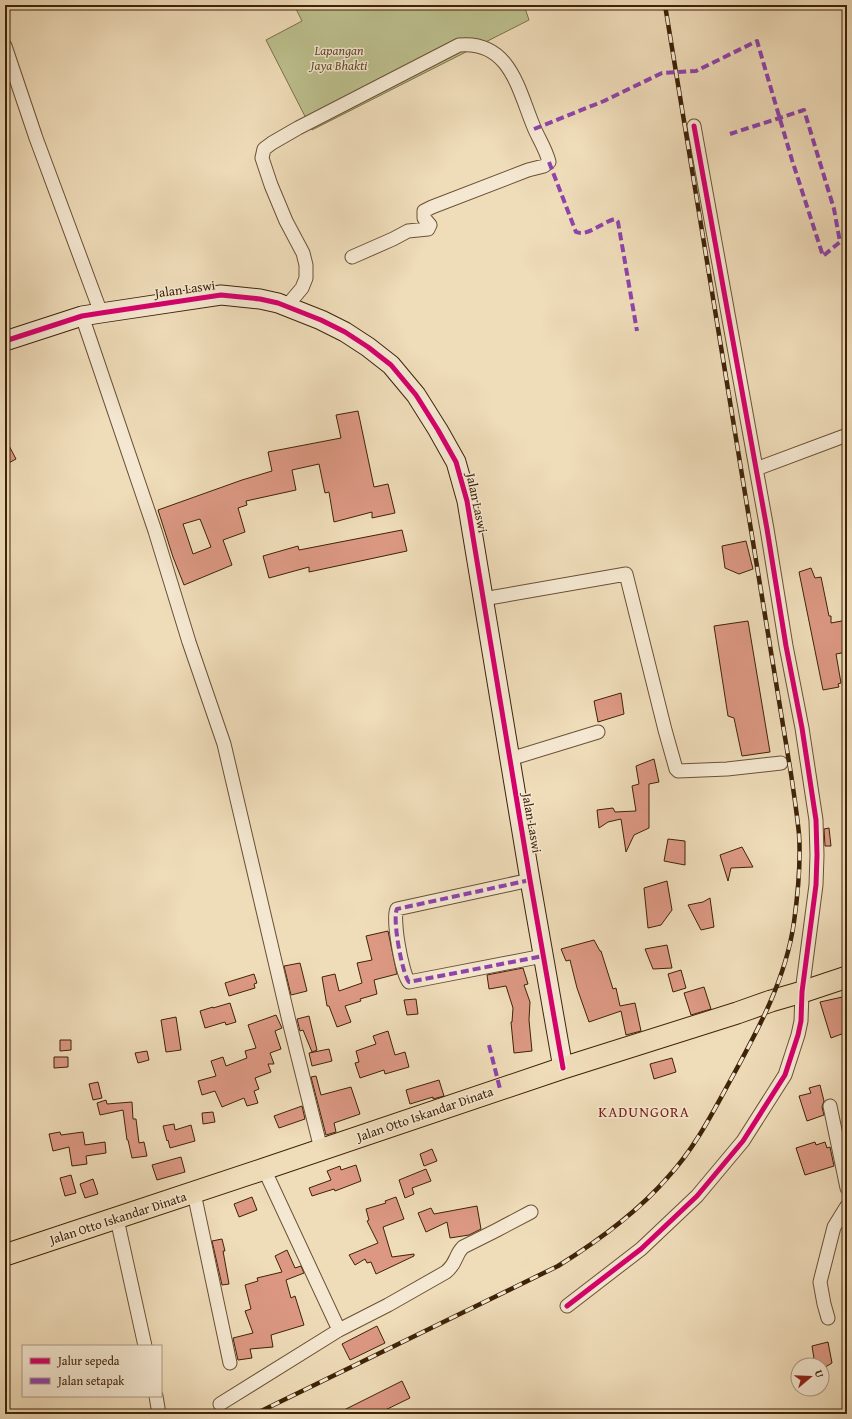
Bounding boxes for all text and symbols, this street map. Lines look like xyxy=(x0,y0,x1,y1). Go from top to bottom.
park label: Lapangan Jaya Bhakti xyxy=(309,41,368,75)
street label: Jalan Laswi xyxy=(152,275,217,303)
street label: Jalan Laswi xyxy=(461,469,493,535)
street label: Jalan Laswi xyxy=(517,789,547,855)
street label: Jalan Otto Iskandar Dinata xyxy=(352,1081,497,1147)
district label: KADUNGORA xyxy=(598,1101,690,1122)
street label: Jalan Otto Iskandar Dinata xyxy=(45,1187,190,1250)
legend xyxy=(22,1345,162,1397)
text: Jalur sepeda xyxy=(56,1352,120,1369)
north arrow xyxy=(790,1357,830,1397)
text: U xyxy=(811,1368,828,1380)
text: Jalan setapak xyxy=(56,1372,125,1389)

